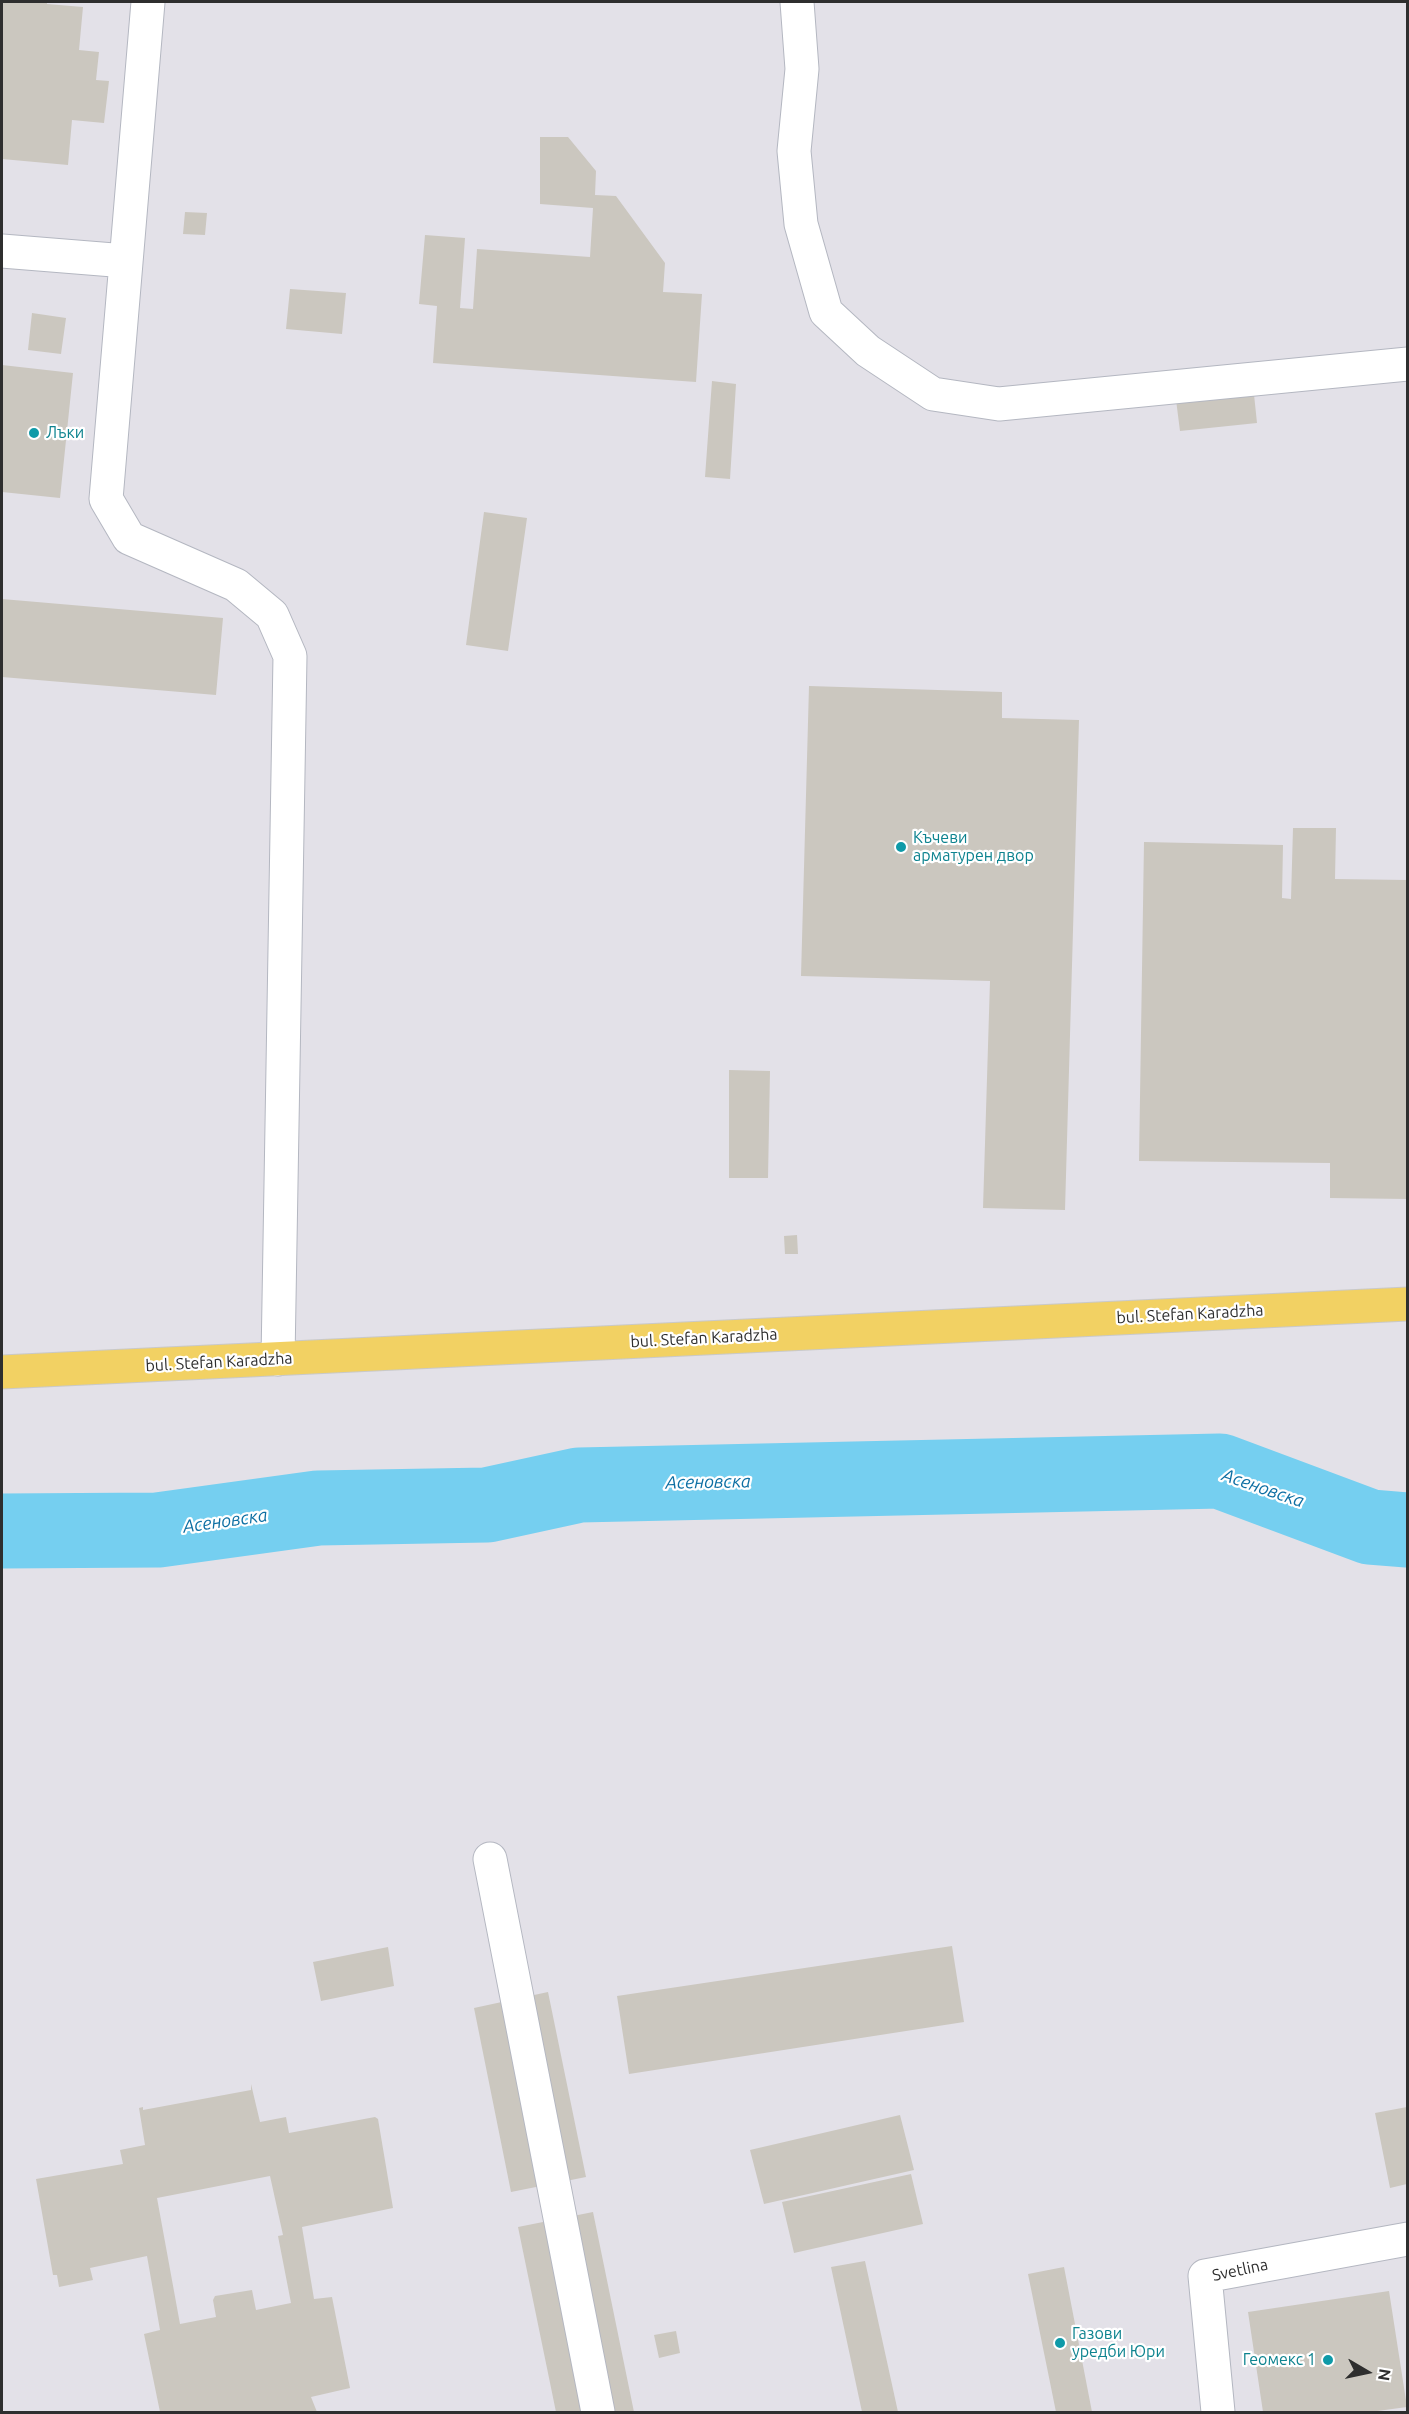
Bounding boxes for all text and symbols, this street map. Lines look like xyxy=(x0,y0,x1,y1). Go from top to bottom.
place label: Лъки xyxy=(46,423,84,443)
marker: Лъки xyxy=(27,426,41,440)
place label: Къчеви арматурен двор xyxy=(913,828,1034,866)
marker: Къчеви арматурен двор xyxy=(894,840,908,854)
street label: bul. Stefan Karadzha xyxy=(1116,1301,1264,1327)
street label: bul. Stefan Karadzha xyxy=(630,1325,778,1351)
street label: bul. Stefan Karadzha xyxy=(145,1349,293,1375)
water label: Асеновска xyxy=(1219,1464,1307,1512)
water label: Асеновска xyxy=(665,1470,751,1494)
water label: Асеновска xyxy=(181,1504,269,1538)
street label: Svetlina xyxy=(1210,2255,1270,2285)
place label: Газови уредби Юри xyxy=(1072,2324,1165,2362)
marker: Газови уредби Юри xyxy=(1053,2336,1067,2350)
north arrow xyxy=(1337,2342,1397,2402)
place label: Геомекс 1 xyxy=(1243,2350,1316,2370)
marker: Геомекс 1 xyxy=(1321,2353,1335,2367)
text: N xyxy=(1375,2368,1395,2382)

